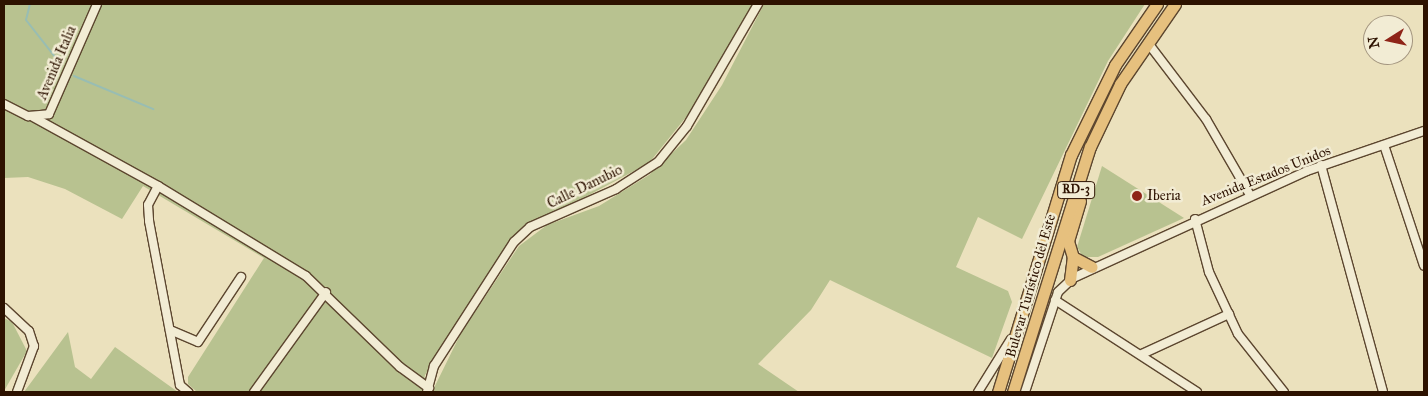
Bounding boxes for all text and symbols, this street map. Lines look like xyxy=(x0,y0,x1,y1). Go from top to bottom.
north arrow xyxy=(1363,15,1413,65)
street label: Avenida Italia xyxy=(34,24,80,102)
text: N xyxy=(1364,35,1383,50)
street label: Avenida Estados Unidos xyxy=(1199,142,1333,210)
street label: Calle Danubio xyxy=(545,162,625,212)
road number: RD-3 xyxy=(1056,180,1096,200)
place label: Iberia xyxy=(1147,188,1181,204)
marker: Iberia xyxy=(1131,190,1143,202)
street label: Bulevar Turístico del Este xyxy=(1002,212,1060,360)

